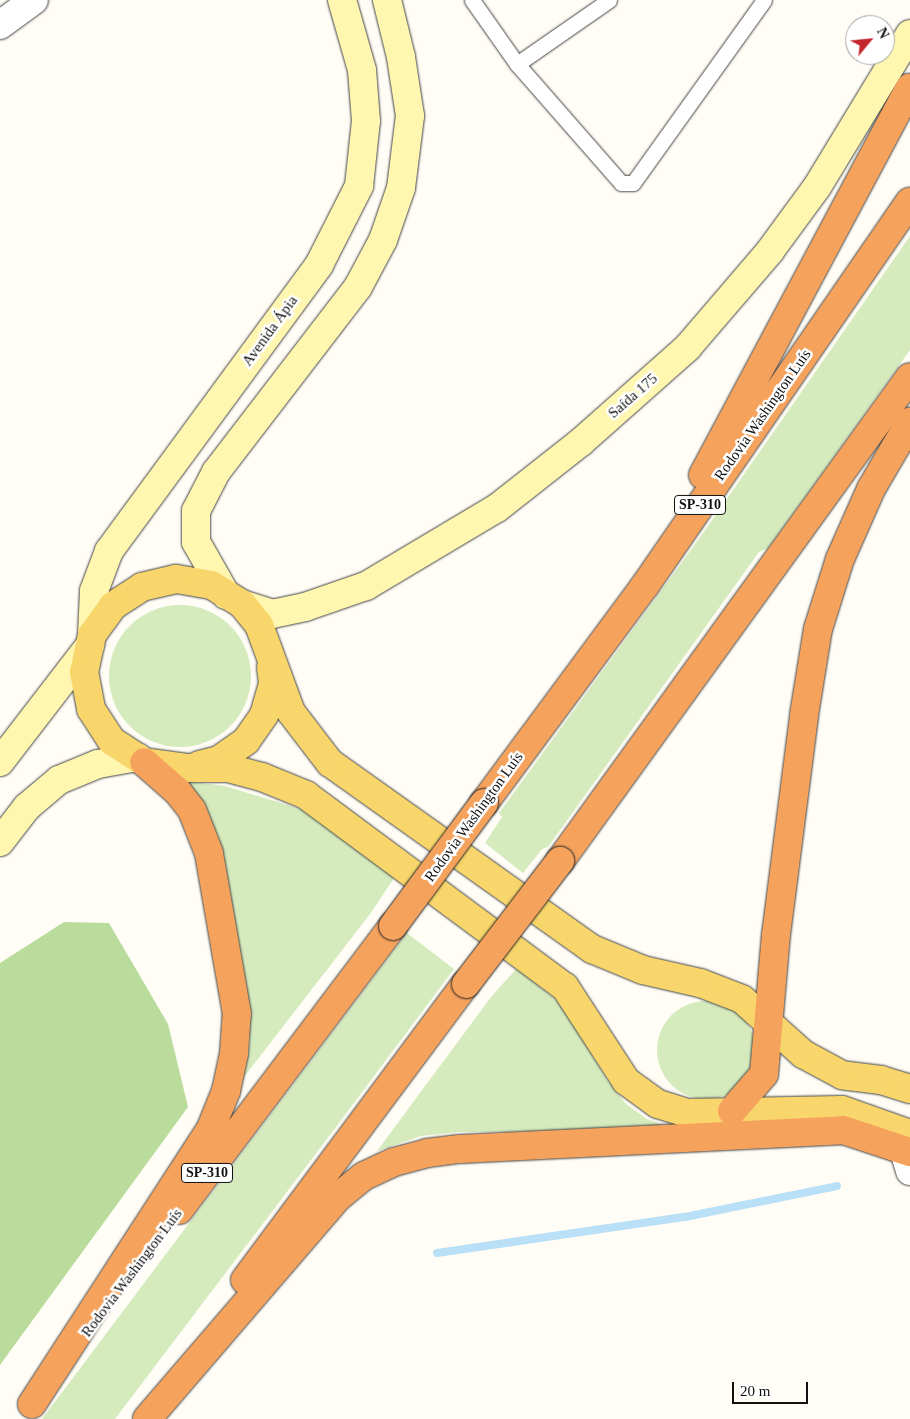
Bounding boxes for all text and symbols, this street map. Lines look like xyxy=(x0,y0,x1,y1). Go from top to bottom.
north arrow xyxy=(845,15,895,65)
text: N xyxy=(874,25,892,41)
street label: Avenida Ápia xyxy=(238,292,302,370)
street label: Rodovia Washington Luís xyxy=(711,346,815,484)
street label: Saída 175 xyxy=(605,370,661,422)
road number: SP-310 xyxy=(674,494,726,516)
street label: Rodovia Washington Luís xyxy=(421,748,527,886)
road number: SP-310 xyxy=(181,1162,233,1184)
street label: Rodovia Washington Luís xyxy=(78,1205,186,1341)
scale bar xyxy=(735,1372,811,1404)
text: 20 m xyxy=(740,1383,770,1399)

